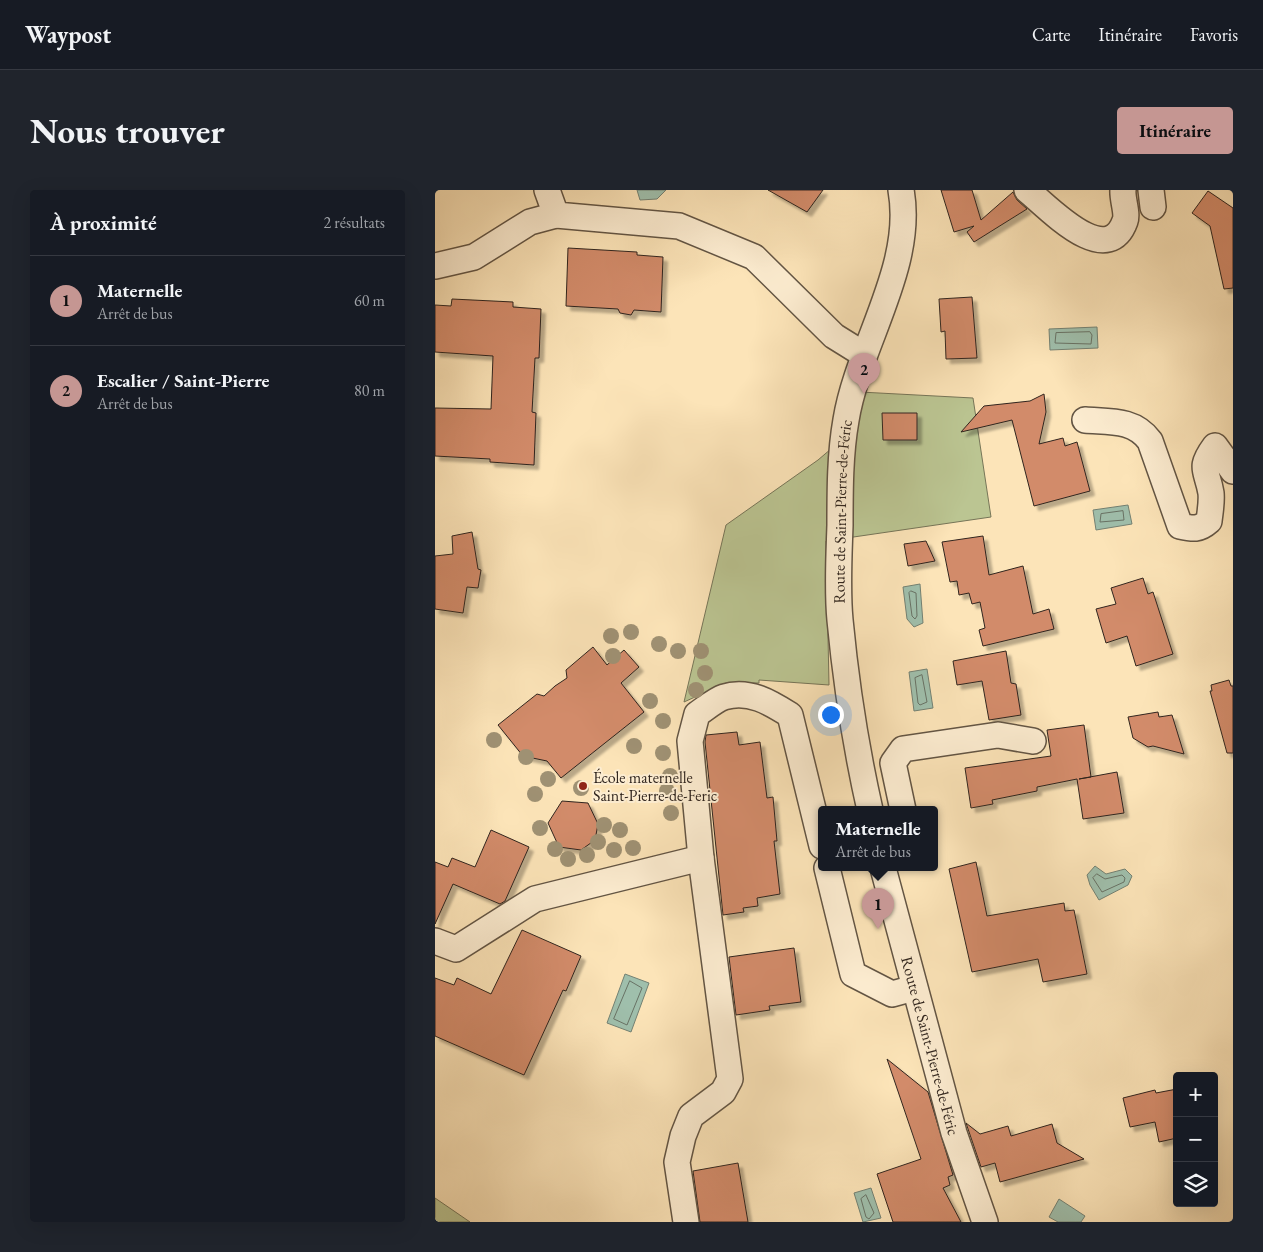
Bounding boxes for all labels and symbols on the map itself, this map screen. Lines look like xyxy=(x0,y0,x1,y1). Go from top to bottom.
pin: 2 xyxy=(848,353,880,394)
street label: Route de Saint-Pierre-de-Féric xyxy=(828,418,857,604)
your location xyxy=(818,702,844,728)
place label: École maternelle Saint-Pierre-de-Feric xyxy=(593,767,717,806)
marker: École maternelle Saint-Pierre-de-Feric xyxy=(577,780,589,792)
pin: 1 xyxy=(862,888,894,929)
street label: Route de Saint-Pierre-de-Féric xyxy=(896,954,964,1138)

